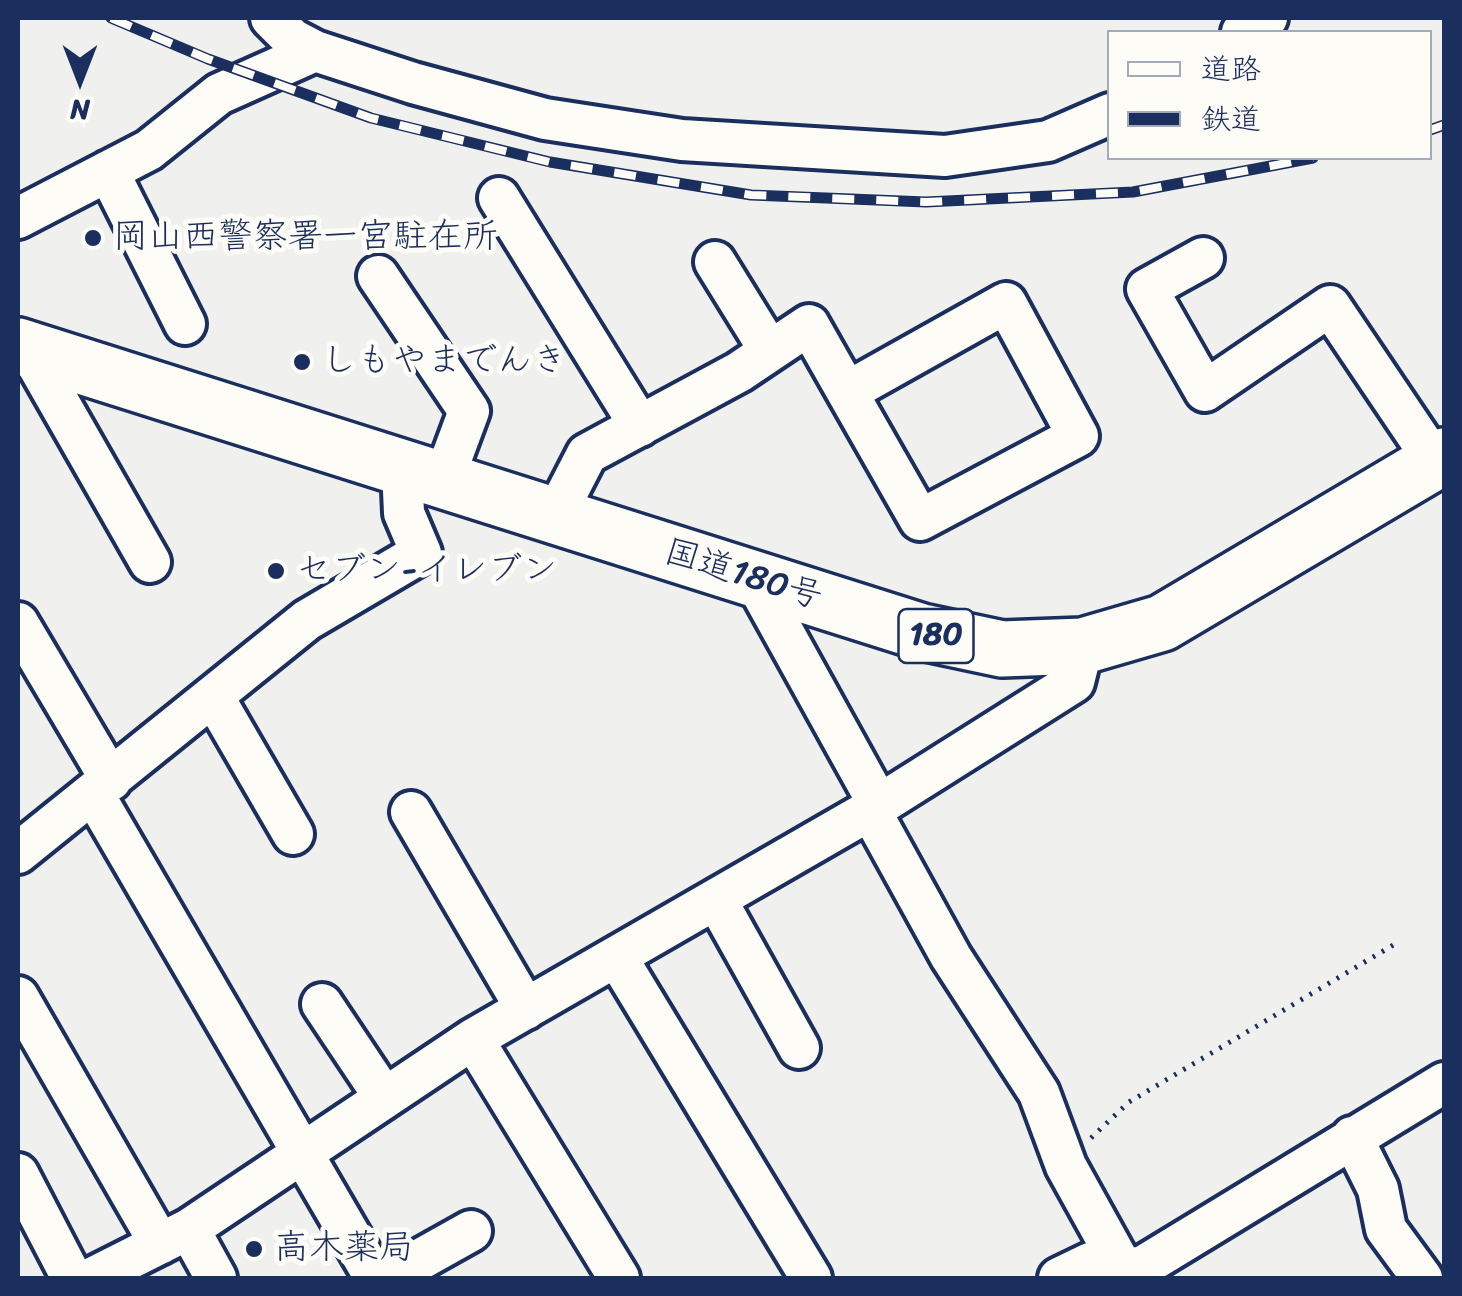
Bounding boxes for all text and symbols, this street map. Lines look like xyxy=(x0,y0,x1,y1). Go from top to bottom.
north arrow xyxy=(30,30,130,130)
legend xyxy=(1107,30,1432,160)
text: 道路 xyxy=(1201,42,1261,96)
text: N xyxy=(70,86,90,135)
text: 鉄道 xyxy=(1201,92,1261,146)
place label: 岡山西警察署一宮駐在所 xyxy=(113,217,498,259)
marker: 岡山西警察署一宮駐在所 xyxy=(82,227,104,249)
place label: しもやまでんき xyxy=(322,341,567,383)
marker: しもやまでんき xyxy=(291,351,313,373)
street label: 国道180号 xyxy=(659,532,827,620)
place label: セブン-イレブン xyxy=(296,550,557,592)
marker: セブン-イレブン xyxy=(265,560,287,582)
road number: 180 xyxy=(898,609,974,663)
place label: 高木薬局 xyxy=(274,1228,414,1270)
marker: 高木薬局 xyxy=(243,1238,265,1260)

